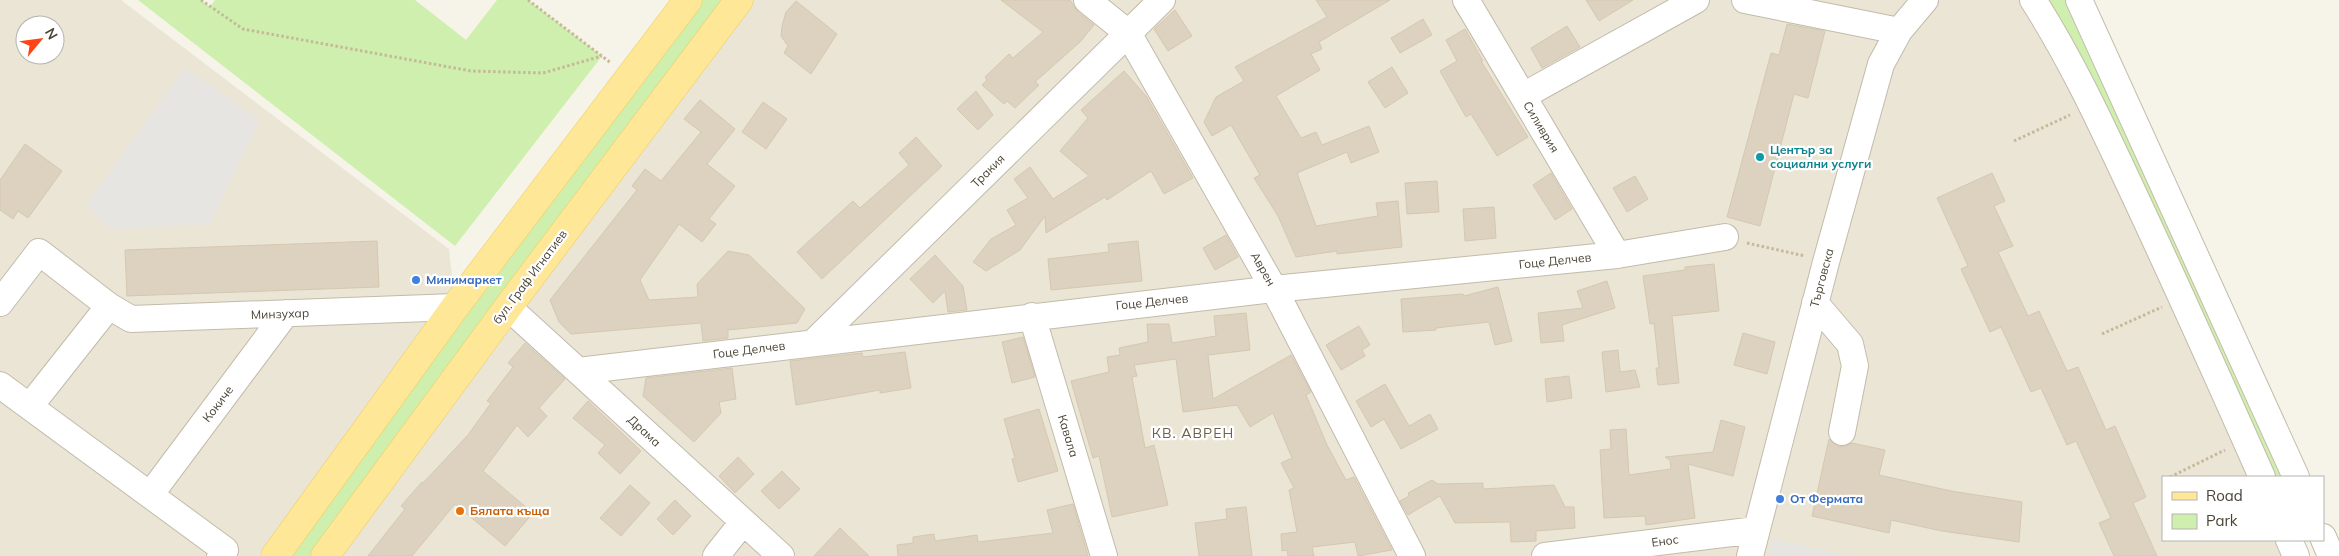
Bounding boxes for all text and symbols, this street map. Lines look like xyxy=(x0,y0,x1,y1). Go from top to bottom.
north arrow xyxy=(15,15,65,65)
text: N xyxy=(41,25,62,43)
street label: Силиврия xyxy=(1520,98,1563,155)
place label: Център за социални услуги xyxy=(1770,142,1871,171)
street label: Тракия xyxy=(968,151,1008,191)
marker: Център за социални услуги xyxy=(1754,151,1766,163)
street label: бул. Граф Игнатиев xyxy=(489,226,570,327)
street label: Търговска xyxy=(1806,247,1837,309)
street label: Аврен xyxy=(1248,249,1279,288)
street label: Гоце Делчев xyxy=(1518,249,1592,272)
place label: Минимаркет xyxy=(426,272,502,287)
marker: Минимаркет xyxy=(410,274,422,286)
street label: Гоце Делчев xyxy=(1115,290,1189,313)
street label: Минзухар xyxy=(251,305,309,322)
street label: Гоце Делчев xyxy=(712,338,786,361)
street label: Кокиче xyxy=(199,382,236,425)
street label: Драма xyxy=(625,412,664,450)
street label: Кавала xyxy=(1055,413,1082,459)
district label: КВ. АВРЕН xyxy=(1152,424,1234,442)
legend xyxy=(2162,476,2324,541)
text: Road xyxy=(2206,486,2243,505)
place label: От Фермата xyxy=(1790,491,1863,506)
marker: От Фермата xyxy=(1774,493,1786,505)
place label: Бялата къща xyxy=(470,503,550,518)
marker: Бялата къща xyxy=(454,505,466,517)
text: Park xyxy=(2206,511,2238,530)
street label: Енос xyxy=(1650,531,1679,550)

